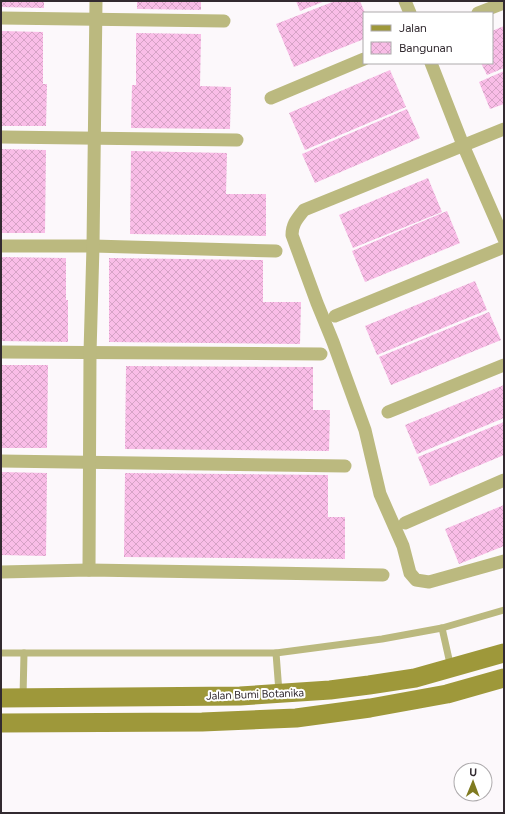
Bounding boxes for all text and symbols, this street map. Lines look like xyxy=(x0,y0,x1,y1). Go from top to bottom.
legend xyxy=(363,12,493,64)
text: Jalan xyxy=(399,21,427,35)
text: Bangunan xyxy=(399,41,453,55)
street label: Jalan Bumi Botanika xyxy=(206,686,304,703)
north arrow xyxy=(453,762,493,802)
text: U xyxy=(469,766,477,779)

